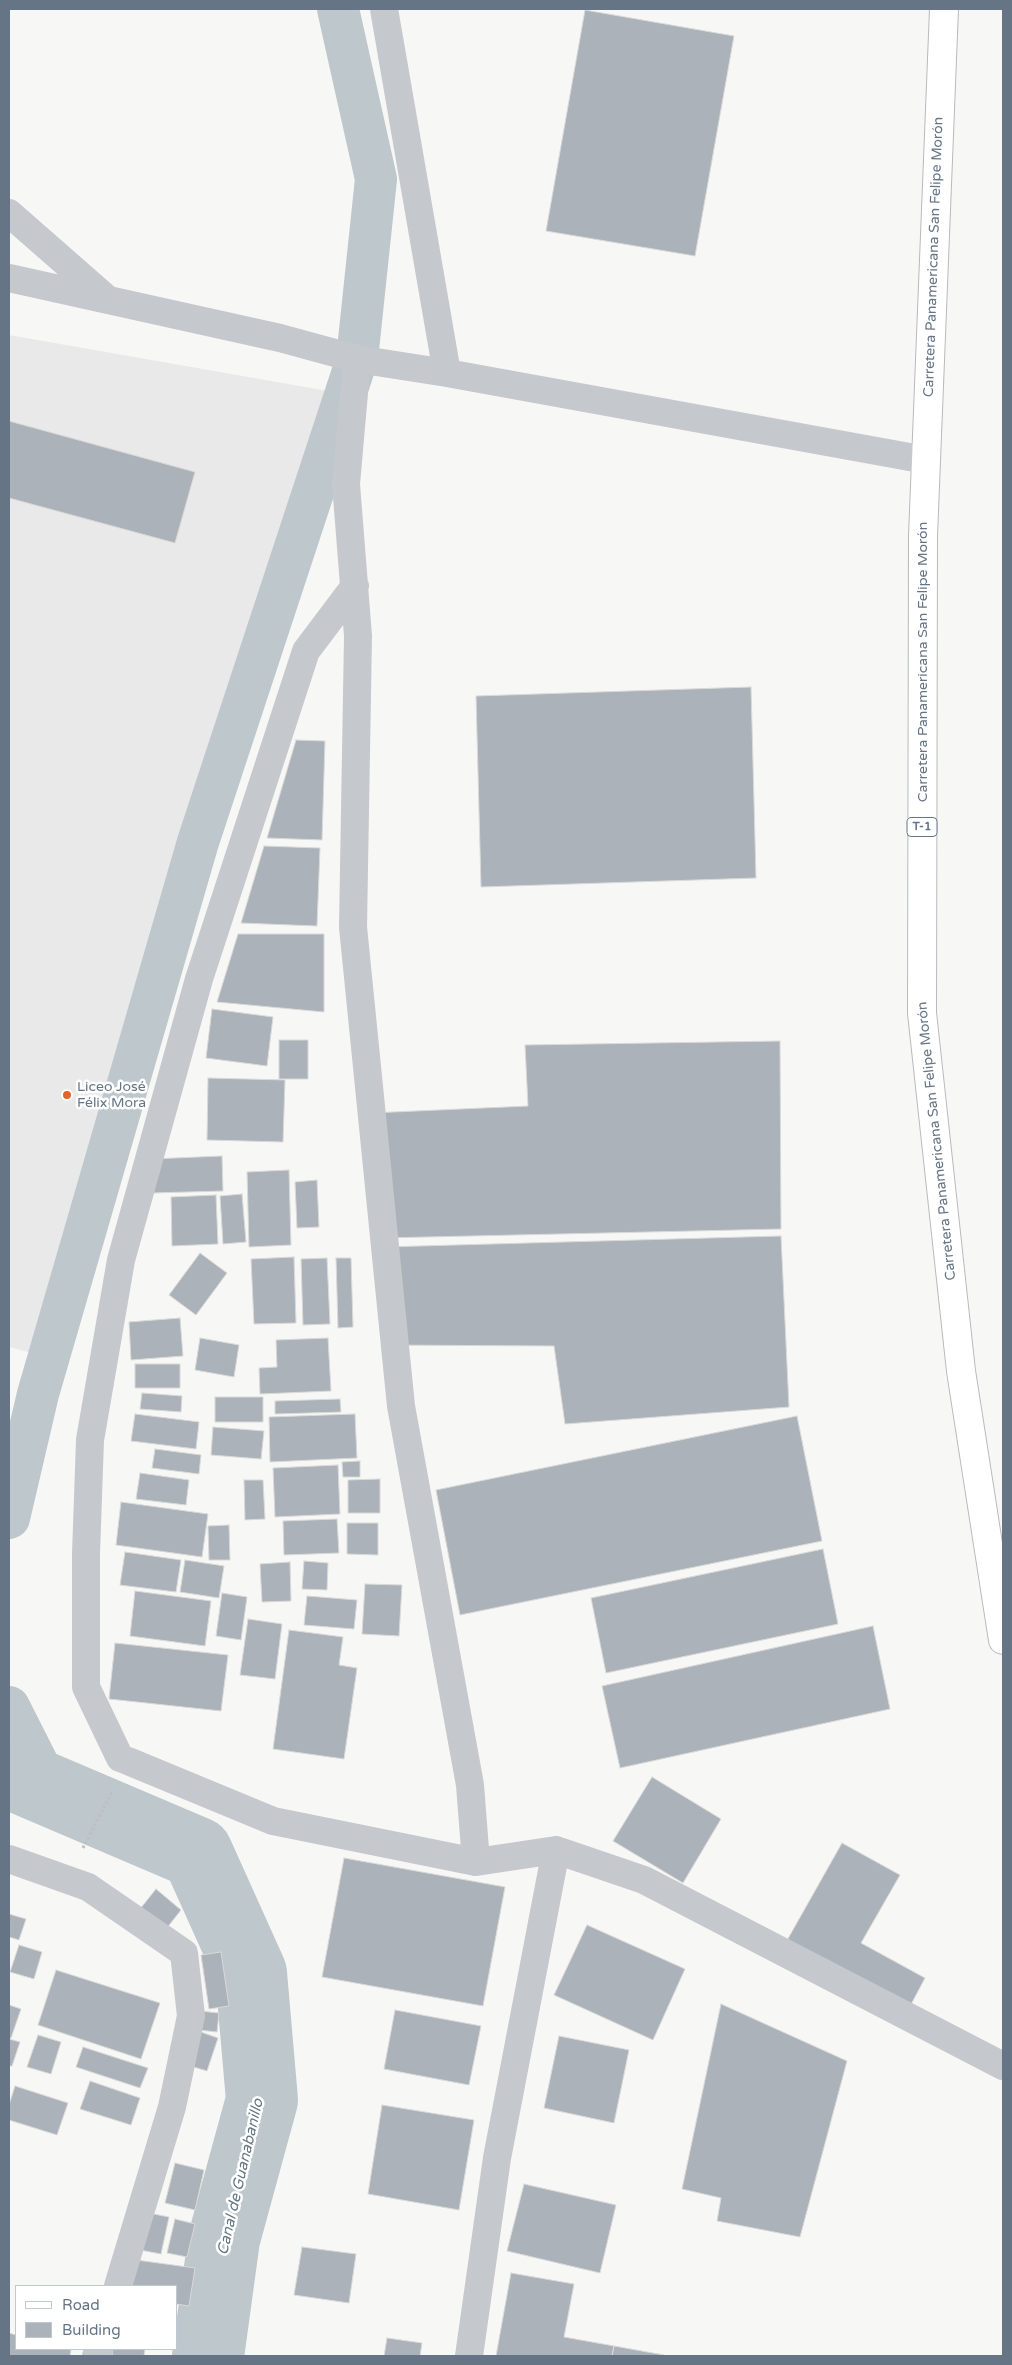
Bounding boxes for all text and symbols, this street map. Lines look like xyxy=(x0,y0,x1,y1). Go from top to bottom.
street label: Carretera Panamericana San Felipe Morón xyxy=(921,117,947,397)
street label: Carretera Panamericana San Felipe Morón xyxy=(915,522,931,802)
road number: T-1 xyxy=(907,818,937,836)
street label: Carretera Panamericana San Felipe Morón xyxy=(914,1001,960,1281)
place label: Liceo José Félix Mora xyxy=(77,1079,146,1112)
marker: Liceo José Félix Mora xyxy=(61,1089,73,1101)
water label: Canal de Guanabanillo xyxy=(214,2097,268,2257)
legend xyxy=(15,2285,178,2350)
text: Road xyxy=(62,2296,100,2314)
text: Building xyxy=(62,2321,121,2339)

